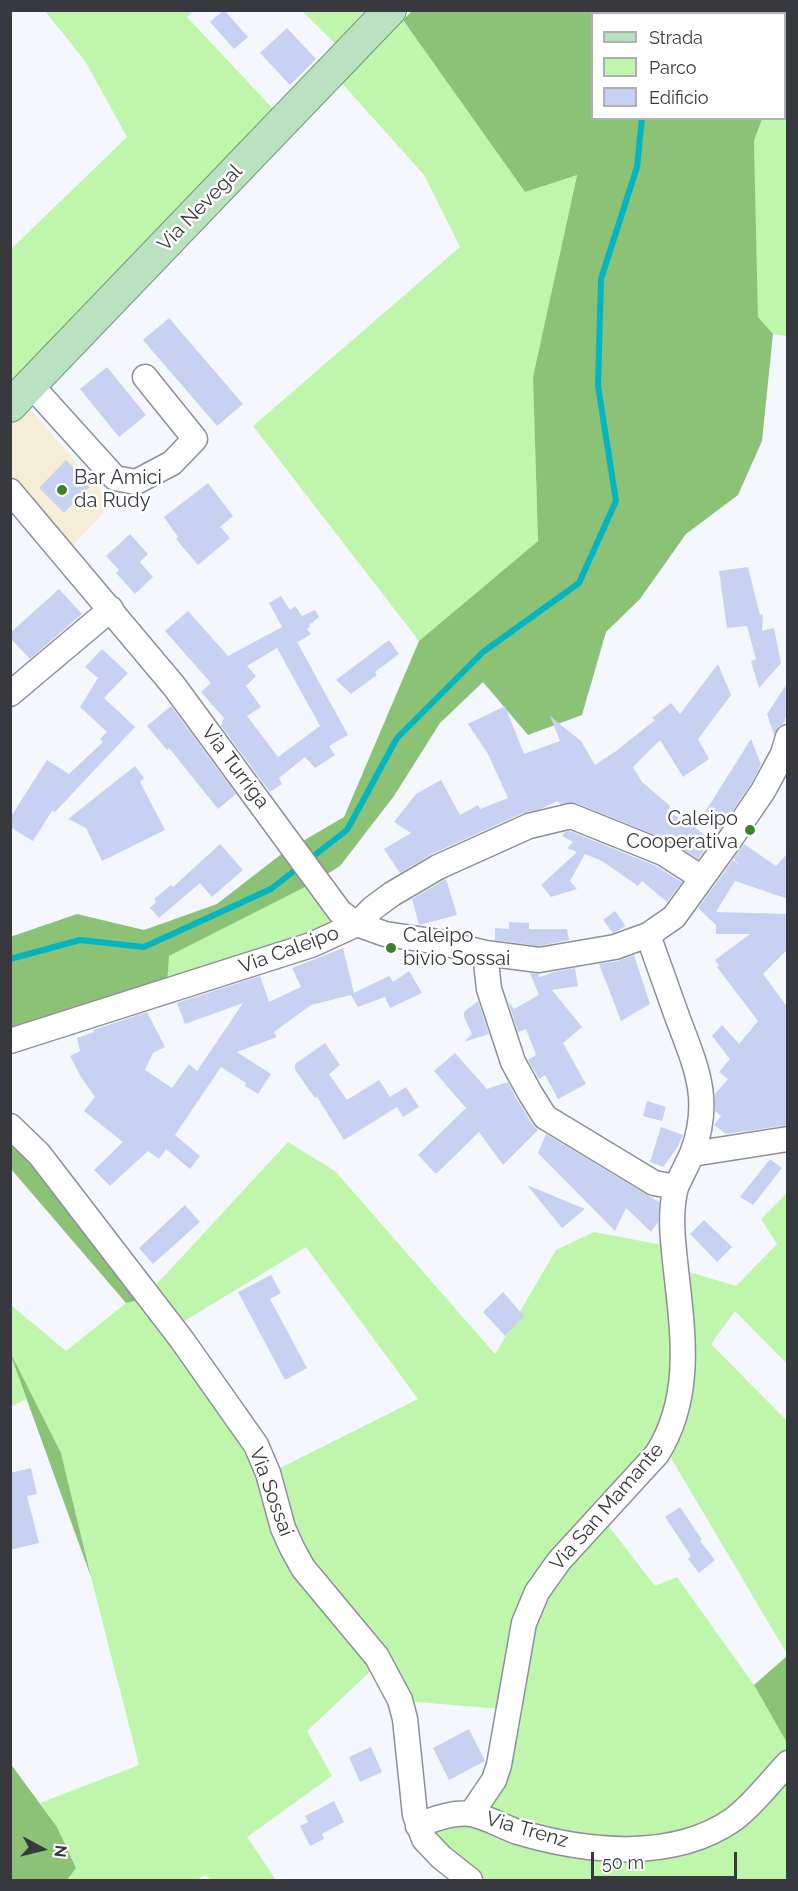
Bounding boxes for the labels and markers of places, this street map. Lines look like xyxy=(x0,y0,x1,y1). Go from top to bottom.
place label: Bar Amici da Rudy xyxy=(74,466,162,513)
marker: Bar Amici da Rudy xyxy=(55,483,69,497)
place label: Caleipo Cooperativa xyxy=(626,807,738,854)
marker: Caleipo Cooperativa xyxy=(743,823,757,837)
place label: Caleipo bivio Sossai xyxy=(403,924,510,971)
marker: Caleipo bivio Sossai xyxy=(384,941,398,955)

